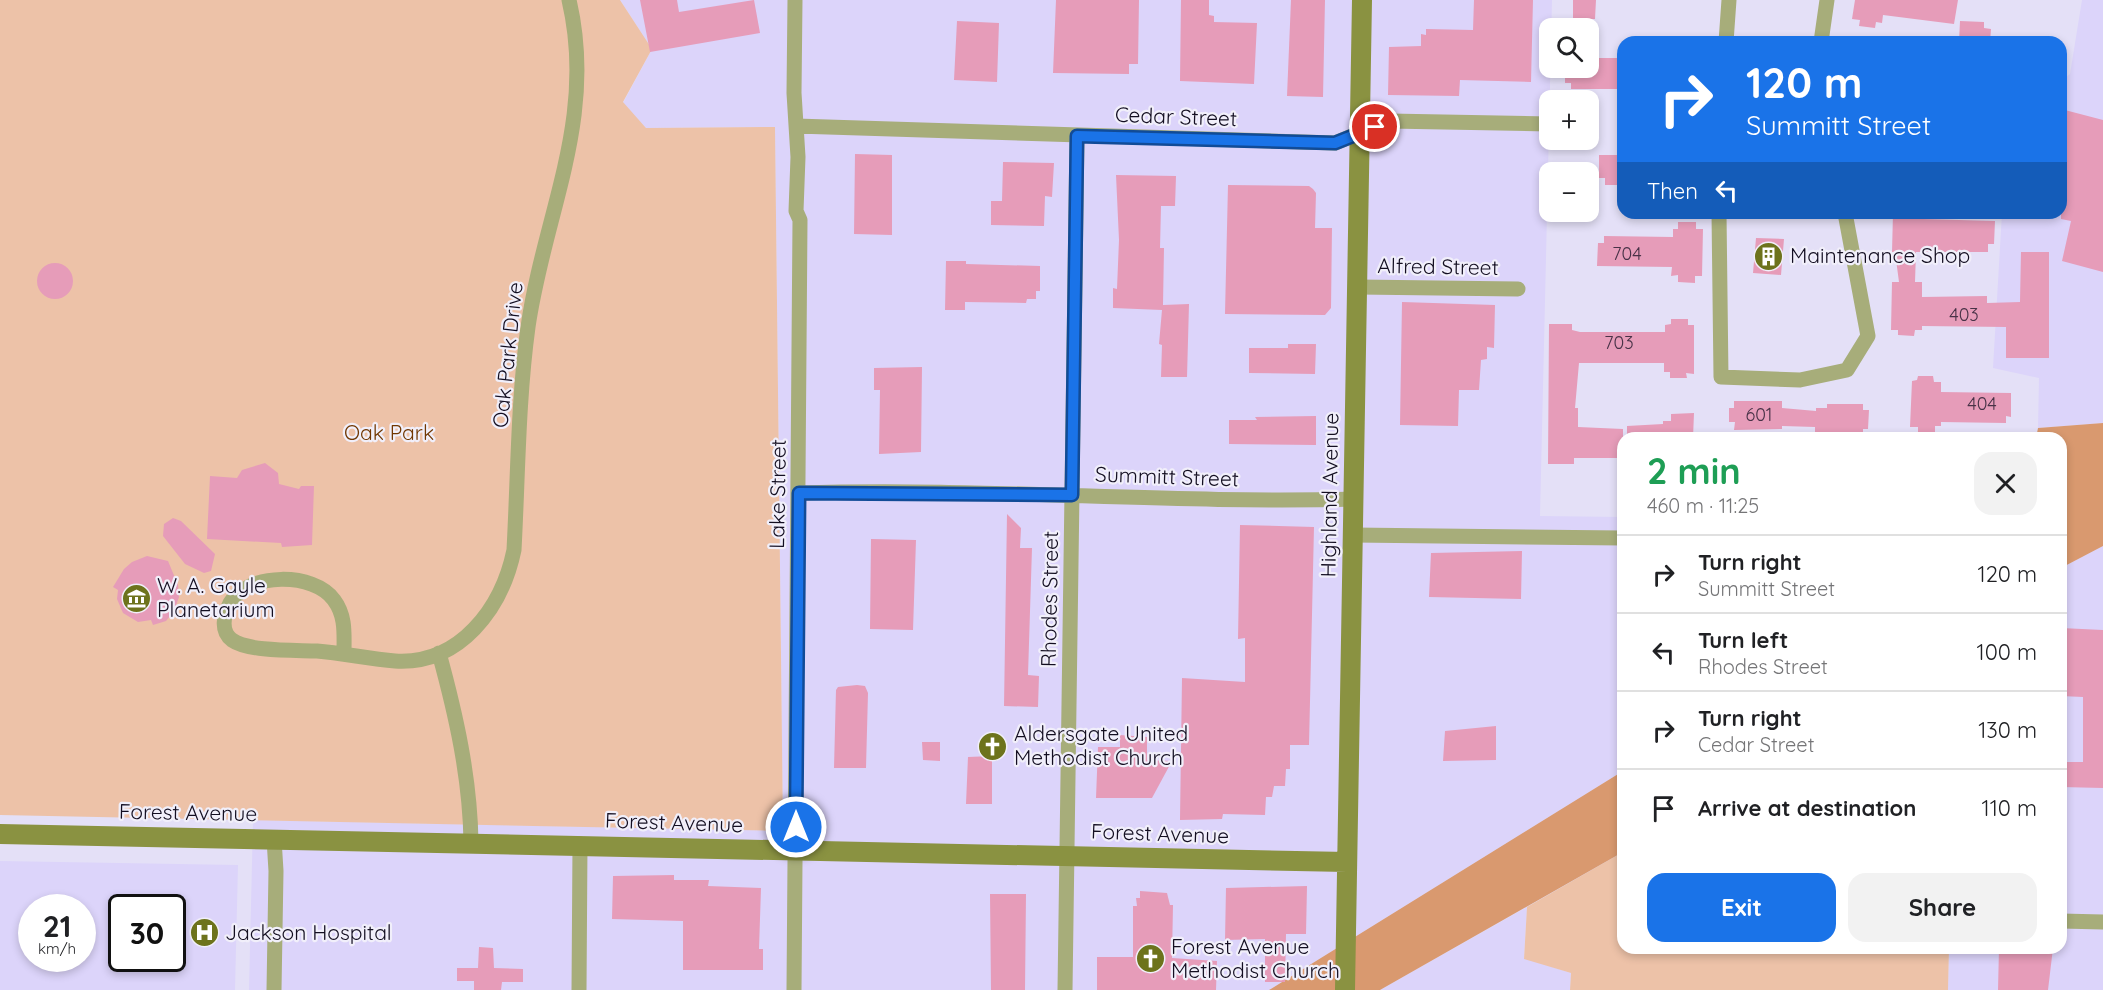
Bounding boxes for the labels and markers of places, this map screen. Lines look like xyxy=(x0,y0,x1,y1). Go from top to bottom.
pin xyxy=(1349,101,1400,152)
building icon: Maintenance Shop xyxy=(1753,240,1785,272)
place label: Maintenance Shop xyxy=(1790,242,1970,268)
place label: W. A. Gayle Planetarium xyxy=(157,572,275,622)
museum icon: W. A. Gayle Planetarium xyxy=(120,582,152,614)
place label: Aldersgate United Methodist Church xyxy=(1014,720,1188,770)
church icon: Aldersgate United Methodist Church xyxy=(977,730,1009,762)
hospital icon: Jackson Hospital xyxy=(188,917,220,949)
place label: Jackson Hospital xyxy=(225,919,392,945)
place label: Forest Avenue Methodist Church xyxy=(1171,933,1340,983)
church icon: Forest Avenue Methodist Church xyxy=(1134,943,1166,975)

